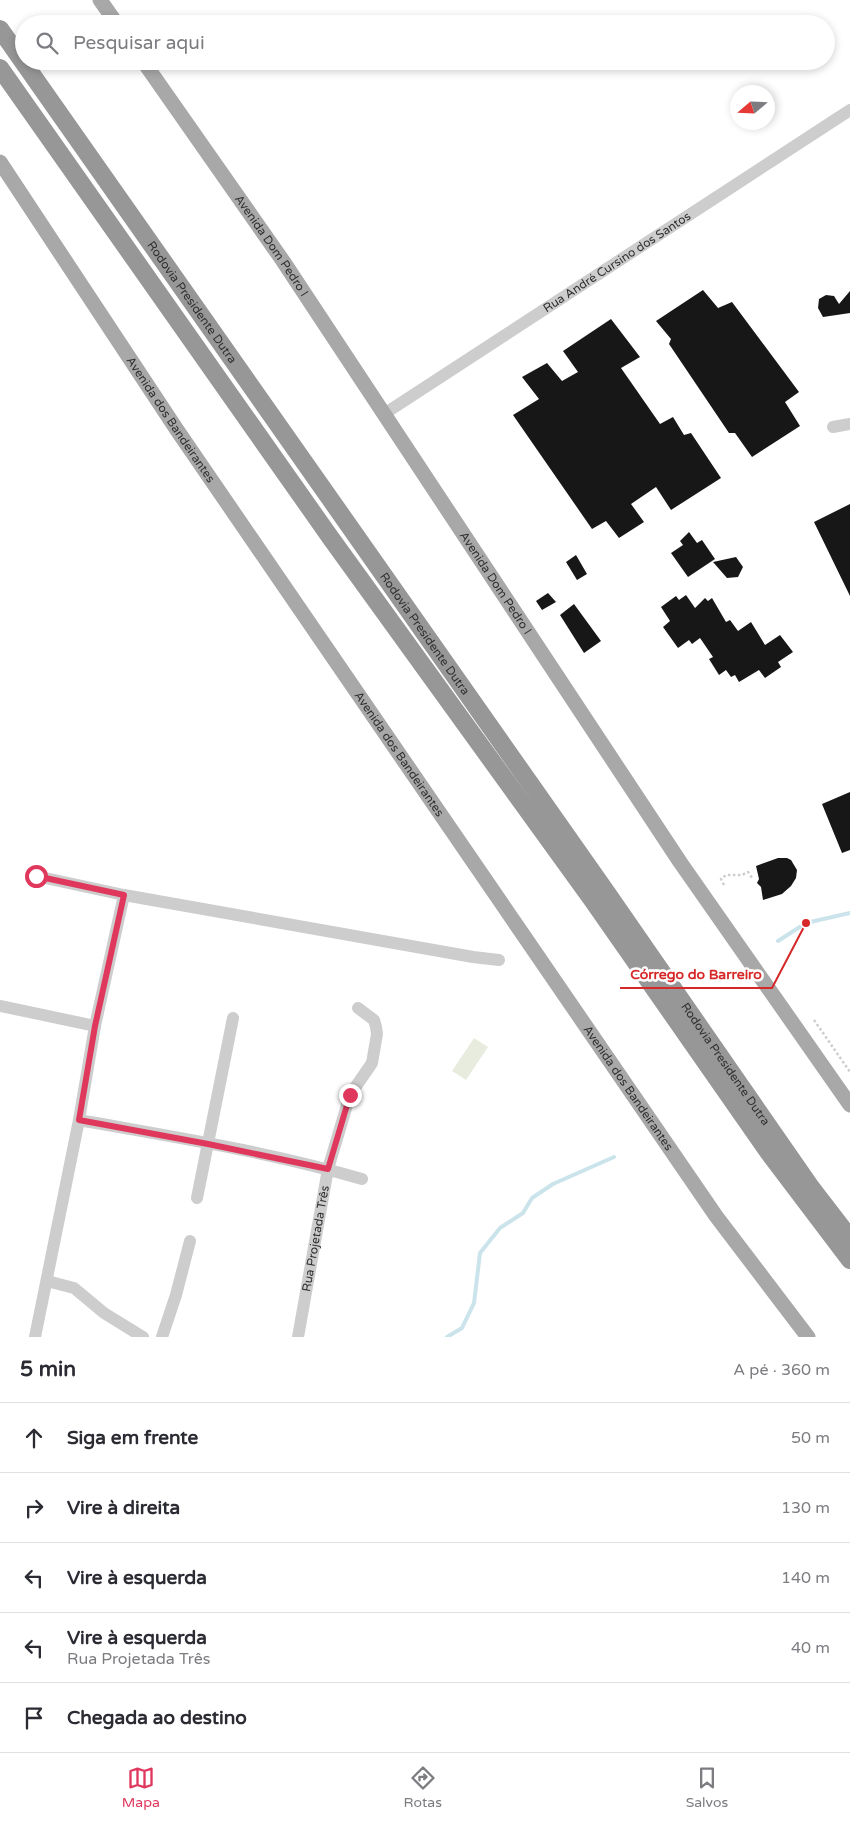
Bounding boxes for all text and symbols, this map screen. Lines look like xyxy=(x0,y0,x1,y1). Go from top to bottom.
search box xyxy=(15,15,835,70)
icon: search xyxy=(33,29,61,57)
text: Pesquisar aqui xyxy=(73,32,205,54)
north arrow xyxy=(730,85,775,130)
street label: Avenida Dom Pedro I xyxy=(232,192,311,299)
street label: Rua André Cursino dos Santos xyxy=(540,209,693,315)
street label: Rodovia Presidente Dutra xyxy=(144,239,240,366)
street label: Avenida dos Bandeirantes xyxy=(124,354,218,485)
street label: Avenida Dom Pedro I xyxy=(457,529,535,637)
street label: Rodovia Presidente Dutra xyxy=(377,570,473,697)
street label: Avenida dos Bandeirantes xyxy=(351,689,447,819)
route start xyxy=(25,865,48,888)
callout: Córrego do Barreiro xyxy=(620,959,772,988)
text: Córrego do Barreiro xyxy=(630,966,762,983)
street label: Rodovia Presidente Dutra xyxy=(678,1000,773,1128)
street label: Avenida dos Bandeirantes xyxy=(580,1023,676,1153)
route end xyxy=(339,1084,362,1107)
street label: Rua Projetada Três xyxy=(299,1184,332,1293)
text: 5 min xyxy=(20,1357,76,1382)
text: A pé · 360 m xyxy=(733,1360,830,1380)
icon: ahead xyxy=(20,1424,48,1452)
text: Siga em frente xyxy=(67,1427,198,1449)
text: 50 m xyxy=(791,1428,830,1448)
icon: right xyxy=(20,1494,48,1522)
text: Vire à direita xyxy=(67,1497,180,1519)
text: 130 m xyxy=(781,1498,830,1518)
icon: left xyxy=(20,1564,48,1592)
text: Vire à esquerda xyxy=(67,1567,207,1589)
text: 140 m xyxy=(781,1568,830,1588)
text: Vire à esquerda xyxy=(67,1627,207,1649)
icon: left xyxy=(20,1634,48,1662)
text: 40 m xyxy=(791,1638,830,1658)
text: Rua Projetada Três xyxy=(67,1649,210,1669)
icon: arrive xyxy=(20,1704,48,1732)
text: Chegada ao destino xyxy=(67,1707,247,1729)
tab: Mapa xyxy=(122,1764,160,1811)
tab: Rotas xyxy=(404,1764,442,1811)
tab: Salvos xyxy=(686,1764,728,1811)

